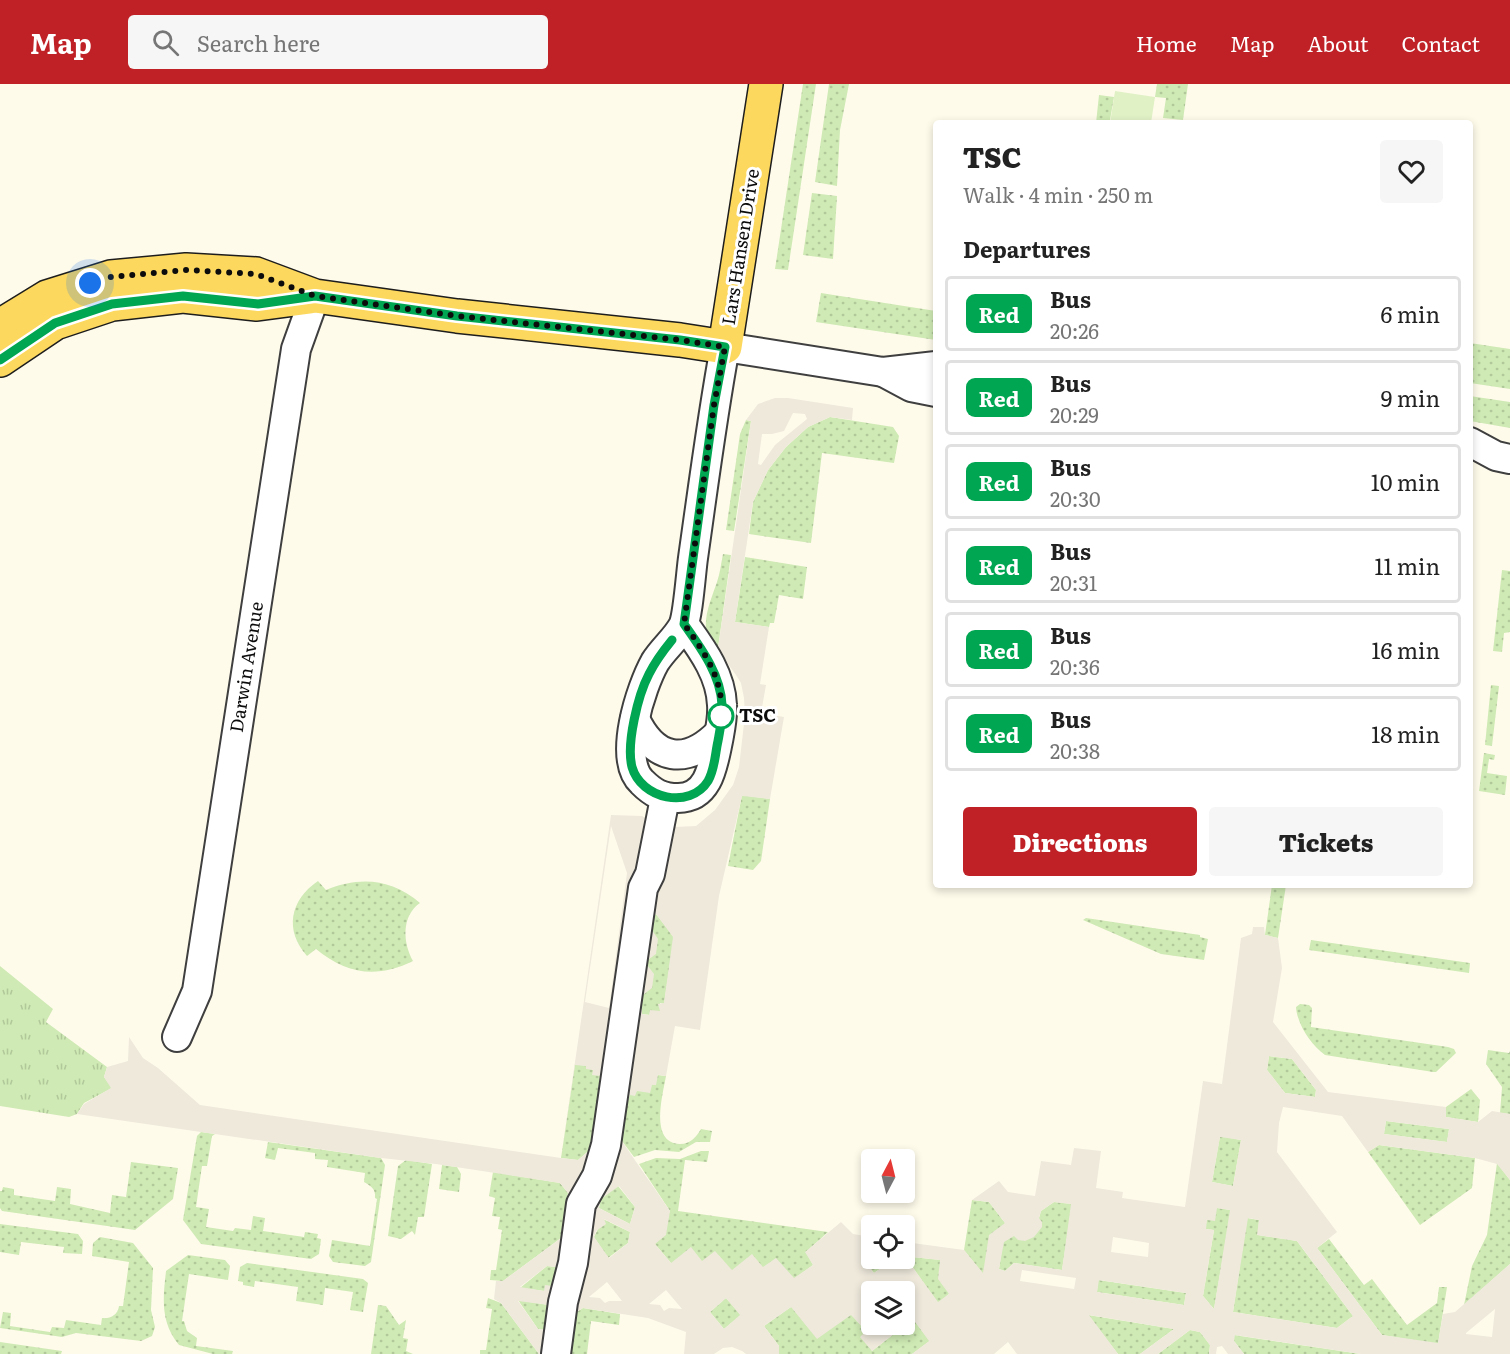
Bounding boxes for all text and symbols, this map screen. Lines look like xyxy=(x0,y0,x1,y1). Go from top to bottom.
search box xyxy=(128,15,548,69)
text: Map xyxy=(30,21,92,63)
icon: search xyxy=(149,26,182,59)
text: Search here xyxy=(197,26,320,59)
text: Home xyxy=(1136,27,1197,58)
text: Map xyxy=(1230,27,1274,58)
text: About xyxy=(1307,27,1369,58)
text: Contact xyxy=(1402,27,1480,58)
text: TSC xyxy=(963,135,1021,177)
button: heart xyxy=(1380,140,1443,203)
street label: Lars Hansen Drive xyxy=(714,167,765,327)
text: Walk · 4 min · 250 m xyxy=(963,179,1153,209)
text: Departures xyxy=(963,232,1090,265)
your location xyxy=(75,268,105,298)
text: Bus xyxy=(1050,282,1091,315)
text: 6 min xyxy=(1381,297,1440,330)
text: Red xyxy=(979,298,1019,329)
text: 20:26 xyxy=(1050,315,1099,345)
text: Bus xyxy=(1050,366,1091,399)
text: 9 min xyxy=(1381,381,1440,414)
text: Red xyxy=(979,382,1019,413)
text: 20:29 xyxy=(1050,399,1099,429)
text: Bus xyxy=(1050,450,1091,483)
text: 10 min xyxy=(1371,465,1440,498)
text: Red xyxy=(979,466,1019,497)
text: 20:30 xyxy=(1050,483,1101,513)
text: Bus xyxy=(1050,534,1091,567)
text: 11 min xyxy=(1374,549,1440,582)
text: Red xyxy=(979,550,1019,581)
text: 20:31 xyxy=(1050,567,1097,597)
street label: Darwin Avenue xyxy=(222,599,269,734)
text: Bus xyxy=(1050,618,1091,651)
text: 16 min xyxy=(1372,633,1440,666)
text: Red xyxy=(979,634,1019,665)
text: 20:36 xyxy=(1050,651,1100,681)
place label: TSC xyxy=(739,701,776,728)
text: Bus xyxy=(1050,702,1091,735)
marker: TSC xyxy=(708,703,734,729)
text: 18 min xyxy=(1371,717,1440,750)
text: Red xyxy=(979,718,1019,749)
text: 20:38 xyxy=(1050,735,1100,765)
button: Directions xyxy=(963,807,1197,876)
button: Tickets xyxy=(1209,807,1443,876)
north arrow xyxy=(861,1149,915,1203)
map controls xyxy=(861,1149,915,1335)
button: locate xyxy=(861,1215,915,1269)
button: layers xyxy=(861,1281,915,1335)

